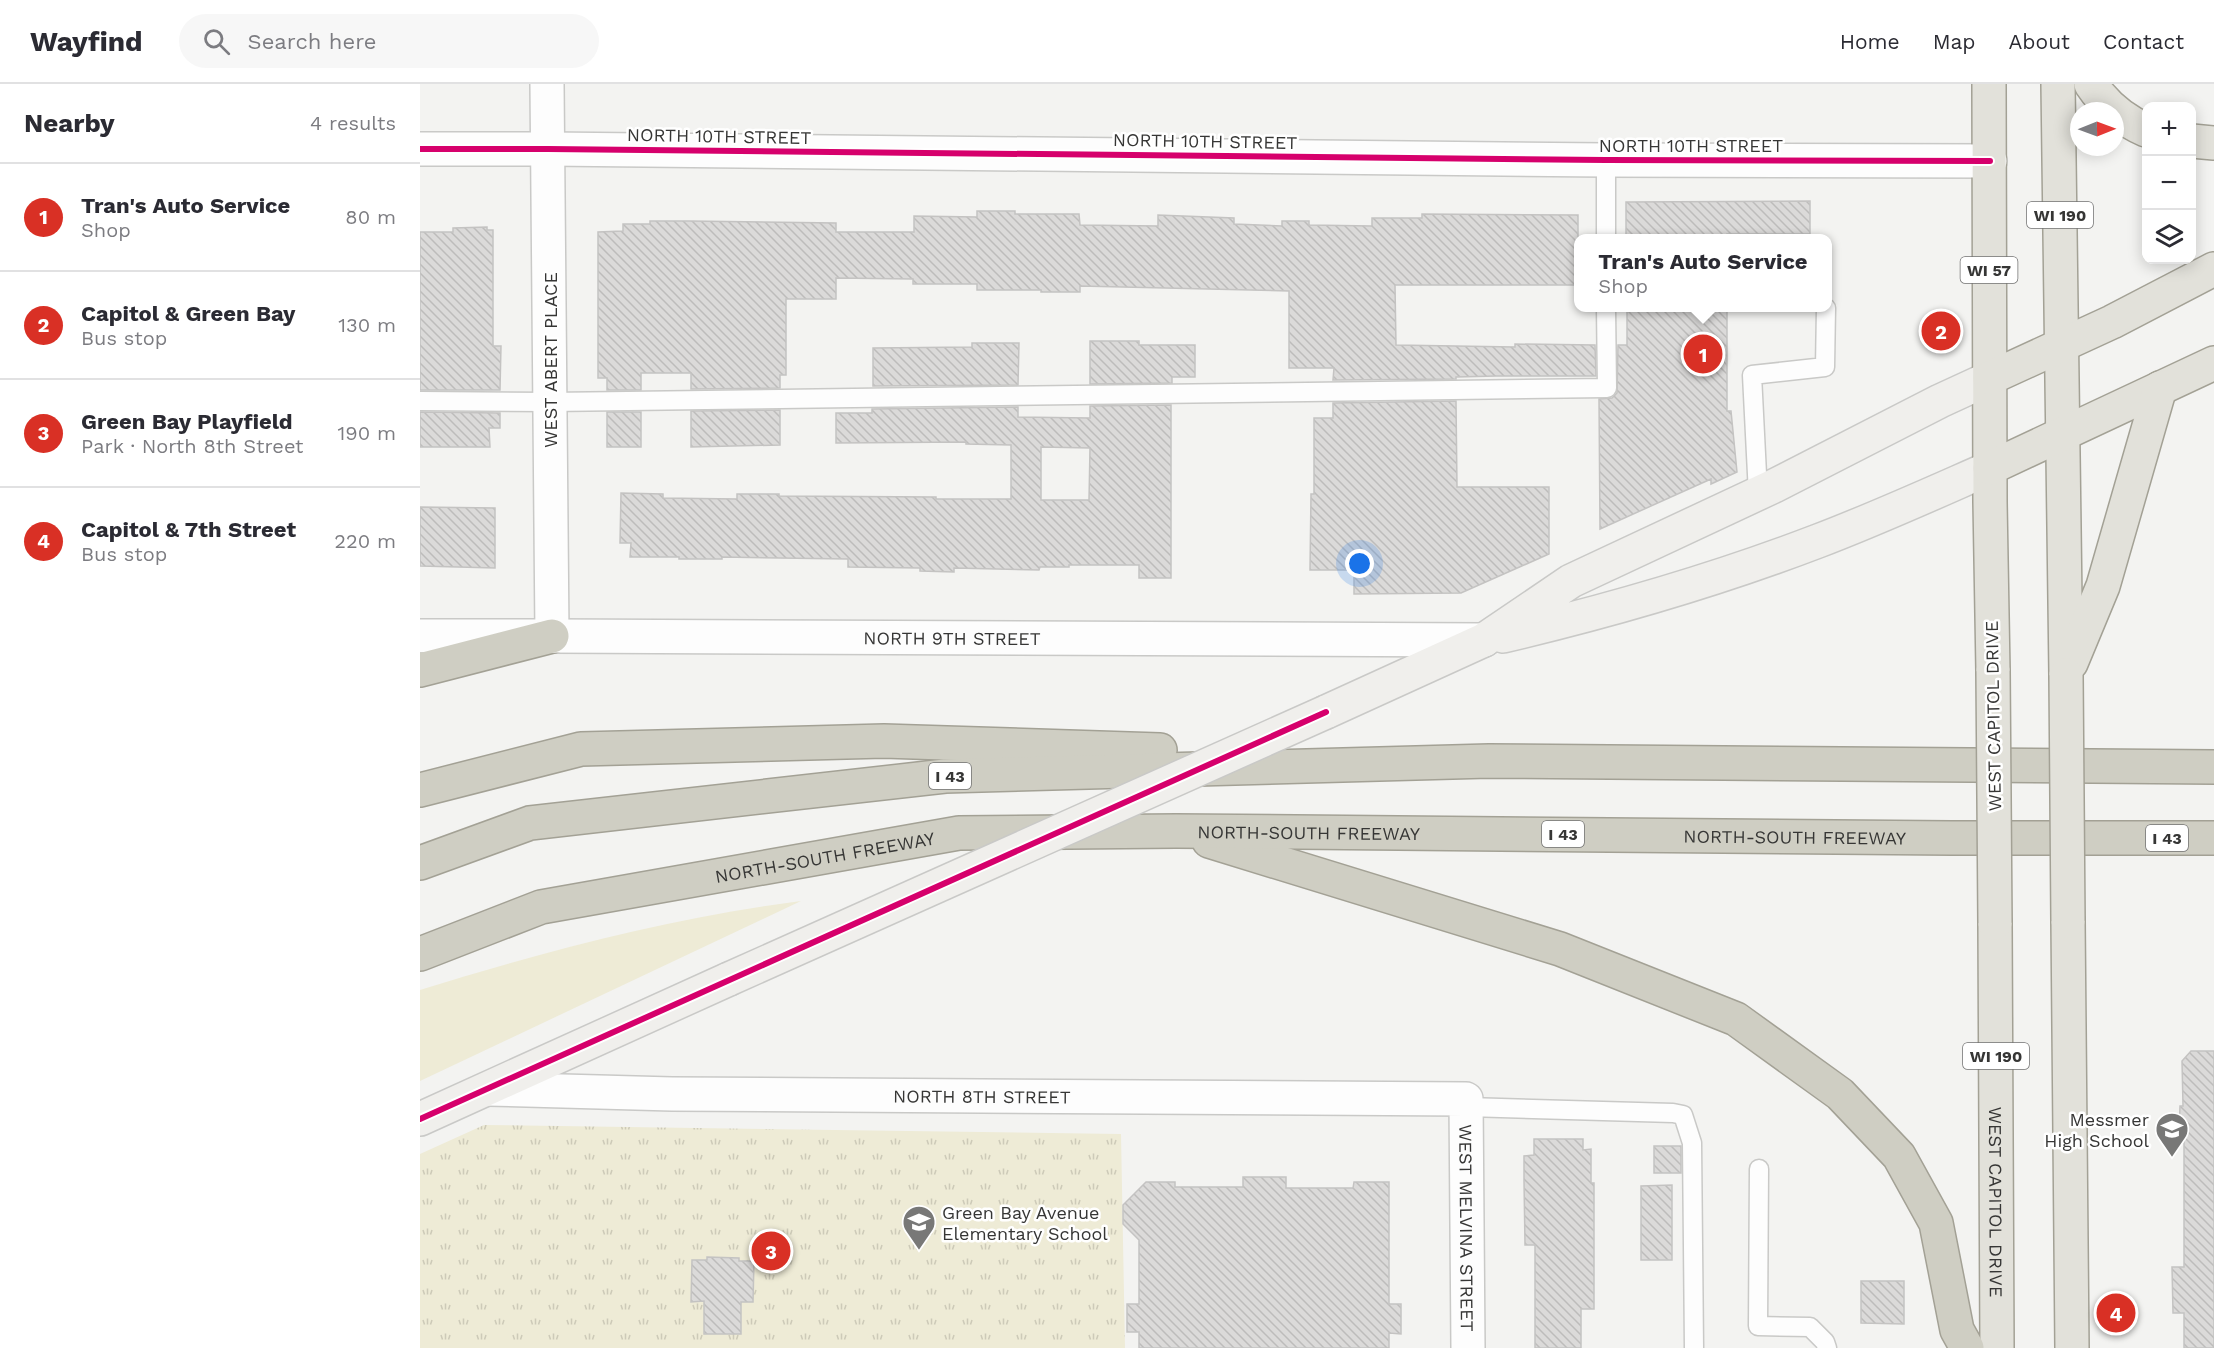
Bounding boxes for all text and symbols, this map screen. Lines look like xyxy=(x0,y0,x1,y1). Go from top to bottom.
search box xyxy=(179,14,599,68)
text: Wayfind xyxy=(30,25,143,58)
icon: search xyxy=(200,25,233,58)
text: Search here xyxy=(248,29,377,54)
text: Home xyxy=(1840,29,1900,54)
text: Map xyxy=(1933,29,1976,54)
text: About xyxy=(2009,29,2070,54)
text: Contact xyxy=(2103,29,2184,54)
north arrow xyxy=(2070,102,2124,156)
map controls xyxy=(2142,102,2196,264)
button: + xyxy=(2142,102,2196,156)
text: Nearby xyxy=(24,108,115,138)
text: 4 results xyxy=(310,111,396,135)
street label: NORTH 10TH STREET xyxy=(627,124,811,148)
street label: NORTH 10TH STREET xyxy=(1113,129,1297,153)
street label: NORTH 10TH STREET xyxy=(1599,135,1783,156)
button: − xyxy=(2142,156,2196,210)
text: Tran's Auto Service xyxy=(81,193,290,218)
road number: WI 190 xyxy=(2027,202,2093,228)
text: 1 xyxy=(39,205,48,229)
text: 80 m xyxy=(345,205,396,229)
button: layers xyxy=(2142,210,2196,264)
text: Shop xyxy=(81,218,131,242)
popup xyxy=(1574,234,1832,312)
text: Tran's Auto Service xyxy=(1598,249,1808,274)
road number: WI 57 xyxy=(1960,257,2018,283)
street label: WEST ABERT PLACE xyxy=(540,272,561,448)
text: Shop xyxy=(1598,274,1648,298)
text: Capitol & Green Bay xyxy=(81,301,296,326)
pin: 2 xyxy=(1922,308,1960,354)
text: 2 xyxy=(38,313,49,337)
text: 130 m xyxy=(338,313,396,337)
text: Bus stop xyxy=(81,326,167,350)
pin: 1 xyxy=(1684,332,1722,376)
text: Green Bay Playfield xyxy=(81,409,293,434)
text: 3 xyxy=(38,421,49,445)
text: 190 m xyxy=(338,421,396,445)
text: Park · North 8th Street xyxy=(81,434,304,458)
text: Capitol & 7th Street xyxy=(81,517,296,542)
text: 4 xyxy=(37,529,50,553)
text: 220 m xyxy=(334,529,396,553)
text: Bus stop xyxy=(81,542,167,566)
your location xyxy=(1345,549,1374,578)
street label: WEST CAPITOL DRIVE xyxy=(1981,621,2005,811)
street label: NORTH 9TH STREET xyxy=(863,627,1041,649)
road number: I 43 xyxy=(929,763,971,789)
street label: NORTH-SOUTH FREEWAY xyxy=(1197,821,1421,844)
road number: I 43 xyxy=(1542,821,1584,847)
street label: NORTH-SOUTH FREEWAY xyxy=(1683,825,1907,848)
road number: I 43 xyxy=(2146,825,2188,851)
street label: NORTH-SOUTH FREEWAY xyxy=(713,827,937,887)
road number: WI 190 xyxy=(1963,1043,2029,1069)
street label: NORTH 8TH STREET xyxy=(893,1085,1071,1107)
street label: WEST CAPITOL DRIVE xyxy=(1985,1107,2007,1297)
place label: Messmer High School xyxy=(2044,1109,2149,1151)
school or university icon: Messmer High School xyxy=(2154,1111,2190,1158)
street label: WEST MELVINA STREET xyxy=(1456,1124,1478,1332)
place label: Green Bay Avenue Elementary School xyxy=(942,1202,1108,1244)
school or university icon: Green Bay Avenue Elementary School xyxy=(901,1204,937,1251)
pin: 3 xyxy=(752,1228,790,1274)
pin: 4 xyxy=(2096,1290,2136,1336)

